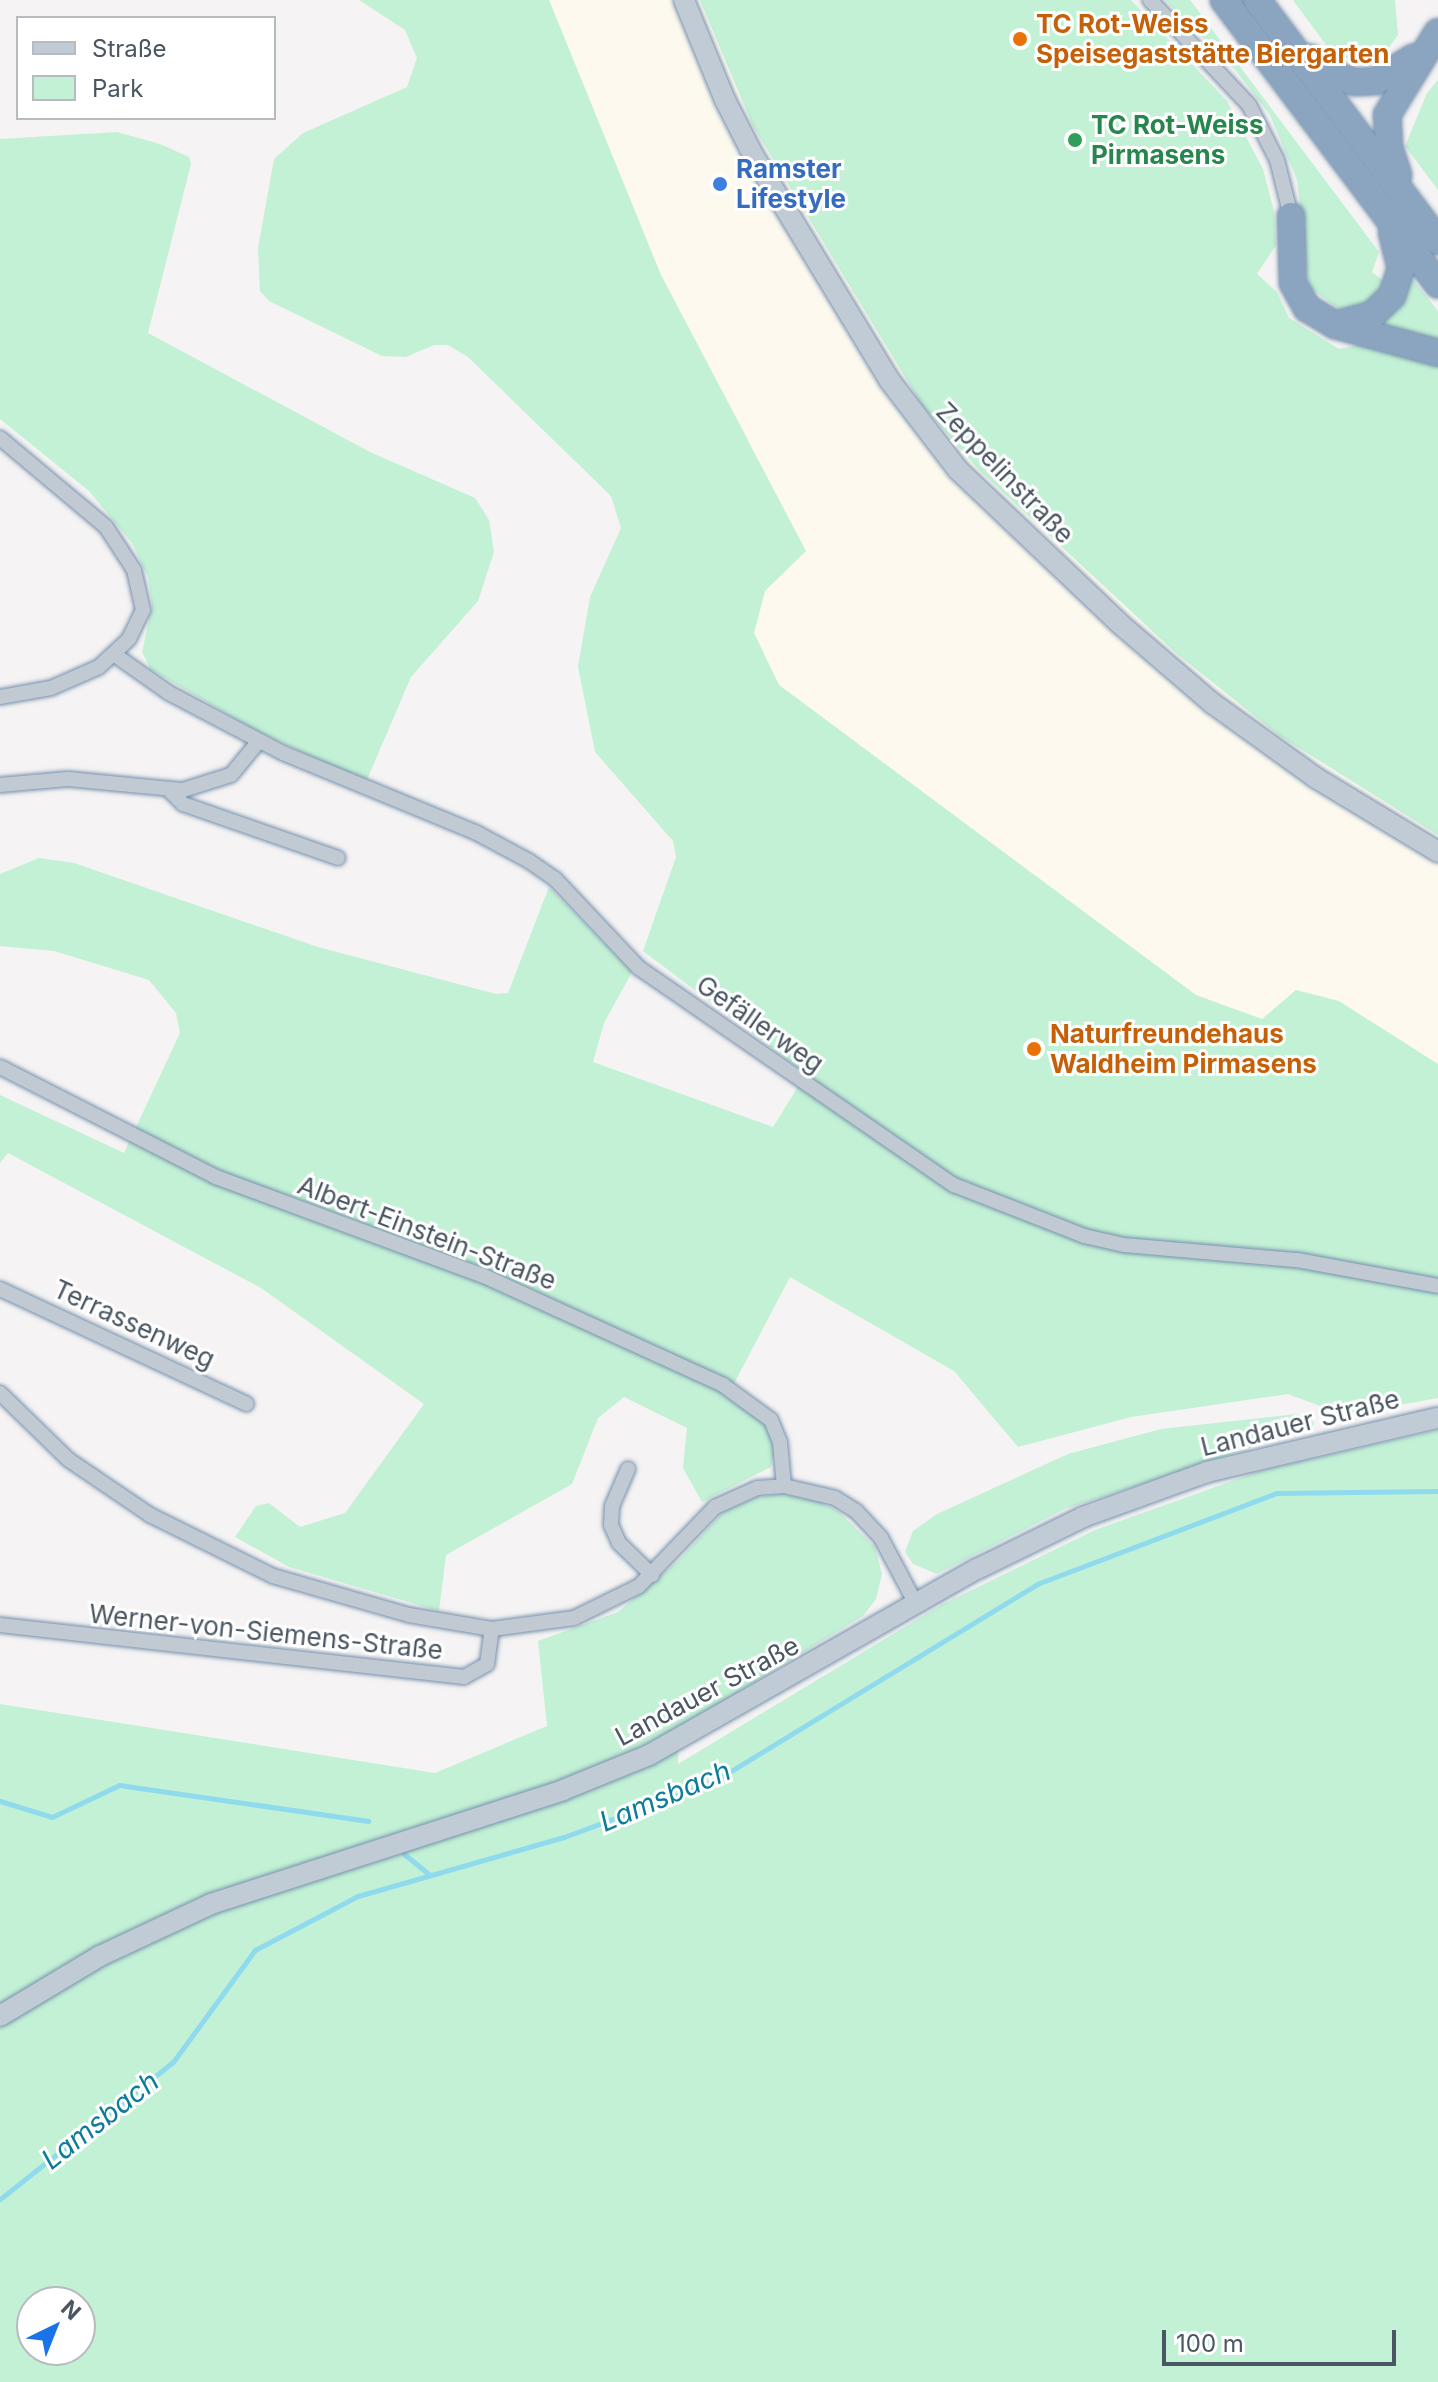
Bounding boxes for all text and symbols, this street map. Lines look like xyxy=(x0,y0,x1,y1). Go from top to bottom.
place label: TC Rot-Weiss Speisegaststätte Biergarten xyxy=(1036,8,1389,70)
legend xyxy=(16,16,276,120)
marker: TC Rot-Weiss Speisegaststätte Biergarten xyxy=(1011,30,1029,48)
text: Straße xyxy=(92,34,167,63)
text: Park xyxy=(92,74,143,103)
place label: TC Rot-Weiss Pirmasens xyxy=(1091,109,1264,170)
marker: TC Rot-Weiss Pirmasens xyxy=(1066,131,1084,149)
place label: Ramster Lifestyle xyxy=(736,153,846,214)
marker: Ramster Lifestyle xyxy=(711,175,729,193)
street label: Zeppelinstraße xyxy=(930,396,1080,550)
street label: Gefällerweg xyxy=(690,969,830,1079)
place label: Naturfreundehaus Waldheim Pirmasens xyxy=(1050,1018,1317,1080)
marker: Naturfreundehaus Waldheim Pirmasens xyxy=(1025,1040,1043,1058)
street label: Albert-Einstein-Straße xyxy=(293,1169,561,1297)
street label: Terrassenweg xyxy=(48,1273,220,1375)
street label: Landauer Straße xyxy=(1197,1383,1403,1463)
street label: Werner-von-Siemens-Straße xyxy=(87,1598,445,1666)
street label: Landauer Straße xyxy=(610,1629,804,1753)
water label: Lamsbach xyxy=(594,1753,736,1839)
water label: Lamsbach xyxy=(35,2064,165,2176)
north arrow xyxy=(16,2286,96,2366)
text: N xyxy=(56,2295,86,2325)
scale bar xyxy=(1166,2314,1400,2364)
text: 100 m xyxy=(1176,2329,1244,2358)

